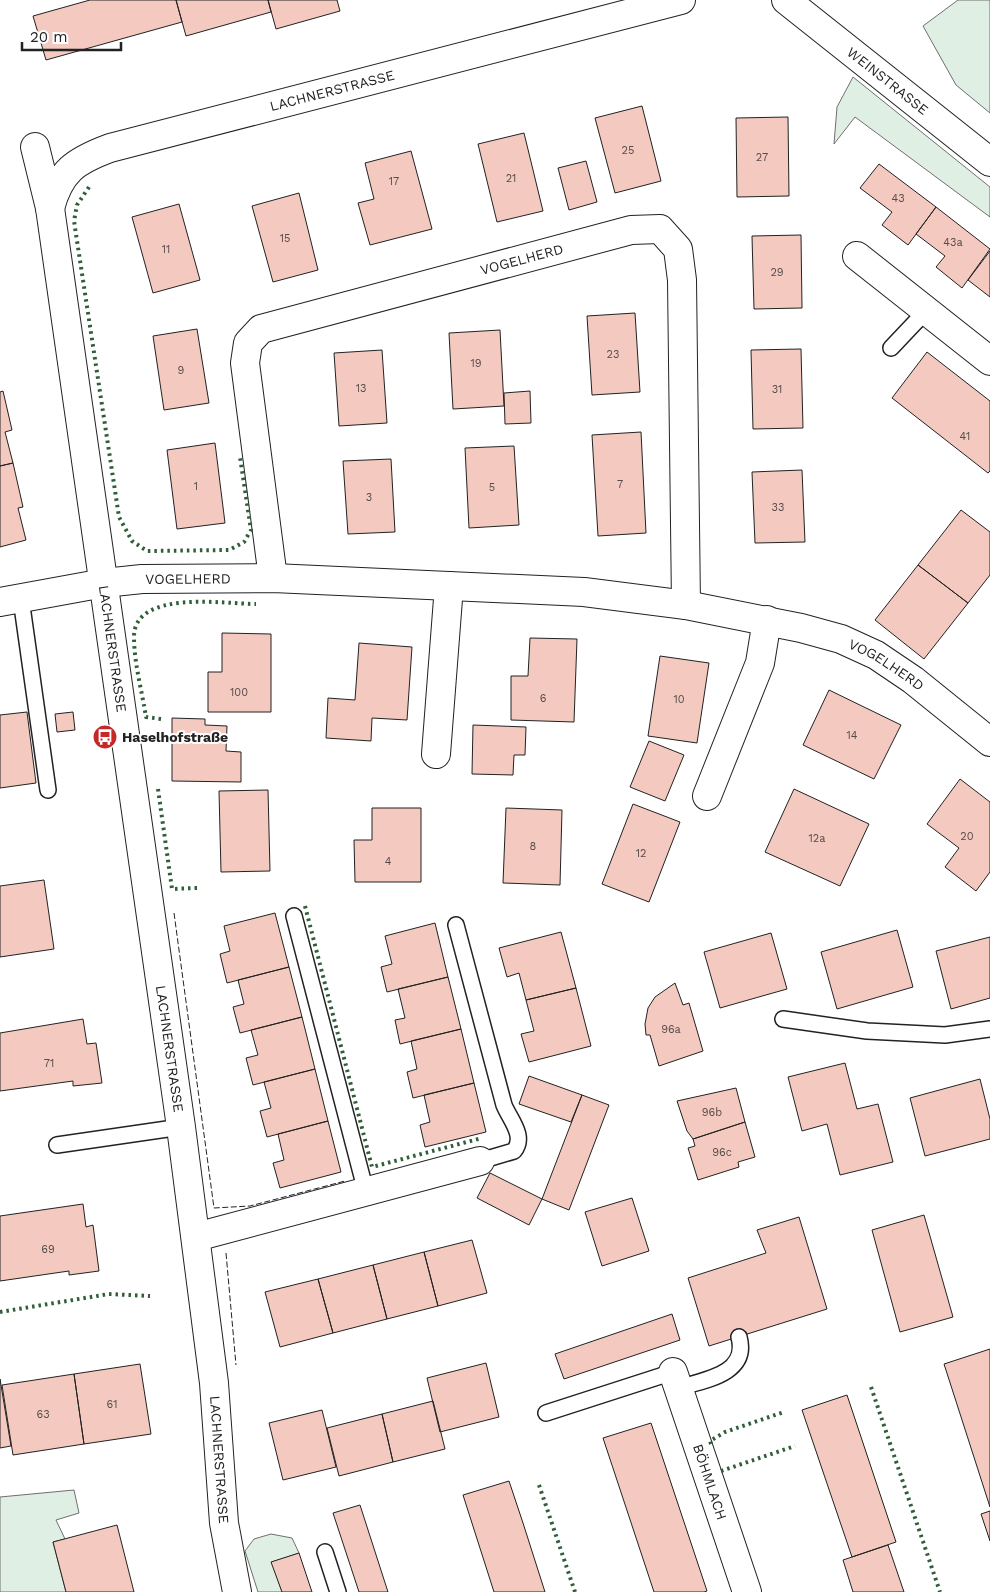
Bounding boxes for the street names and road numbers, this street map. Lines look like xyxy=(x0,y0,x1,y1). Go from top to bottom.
street label: WEINSTRASSE xyxy=(844,44,932,118)
street label: LACHNERSTRASSE xyxy=(268,67,396,114)
street label: VOGELHERD xyxy=(478,240,565,278)
street label: VOGELHERD xyxy=(145,570,231,587)
street label: LACHNERSTRASSE xyxy=(96,584,130,713)
street label: VOGELHERD xyxy=(846,636,927,694)
street label: LACHNERSTRASSE xyxy=(153,984,187,1113)
street label: LACHNERSTRASSE xyxy=(207,1395,232,1524)
street label: BÖHMLACH xyxy=(690,1442,730,1522)

